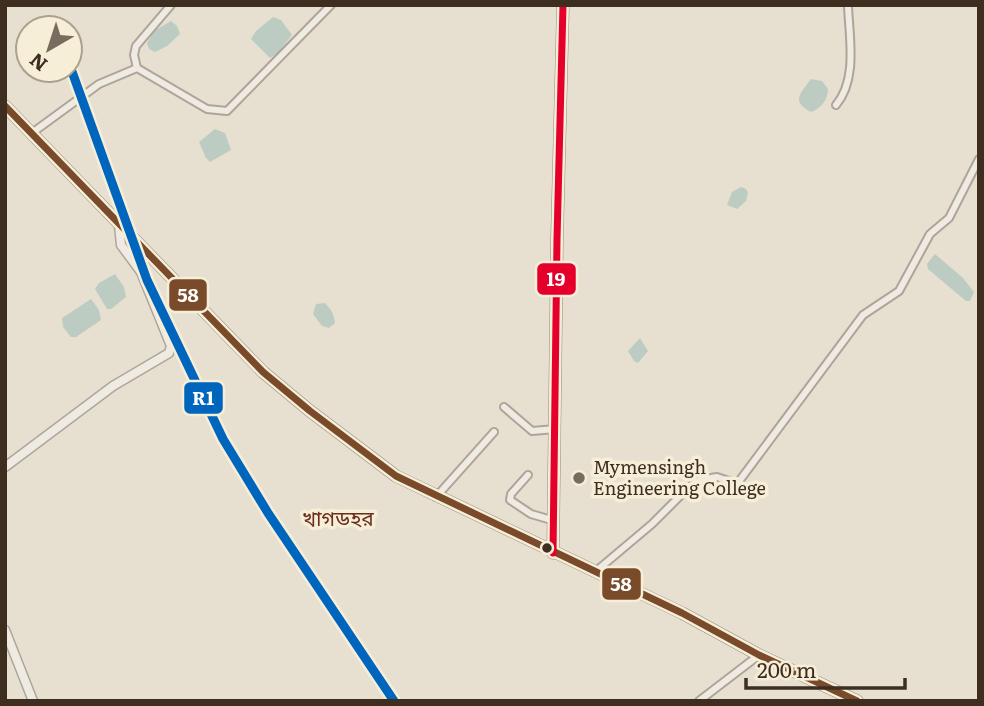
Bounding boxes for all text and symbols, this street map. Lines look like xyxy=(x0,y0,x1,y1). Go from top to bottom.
north arrow xyxy=(14,14,84,84)
text: N xyxy=(23,47,53,79)
line badge: 19 xyxy=(536,262,577,296)
text: 19 xyxy=(547,264,565,292)
line badge: 58 xyxy=(168,278,208,312)
text: 58 xyxy=(177,280,199,308)
line badge: R1 xyxy=(183,381,224,415)
text: R1 xyxy=(192,383,214,411)
place label: Mymensingh Engineering College xyxy=(593,453,766,501)
marker: Mymensingh Engineering College xyxy=(571,470,587,486)
district label: খাগডহর xyxy=(302,501,374,532)
unlabelled marker xyxy=(540,541,554,555)
line badge: 58 xyxy=(601,567,642,601)
text: 58 xyxy=(610,569,632,597)
scale bar xyxy=(746,646,905,690)
text: 200 m xyxy=(757,653,817,684)

